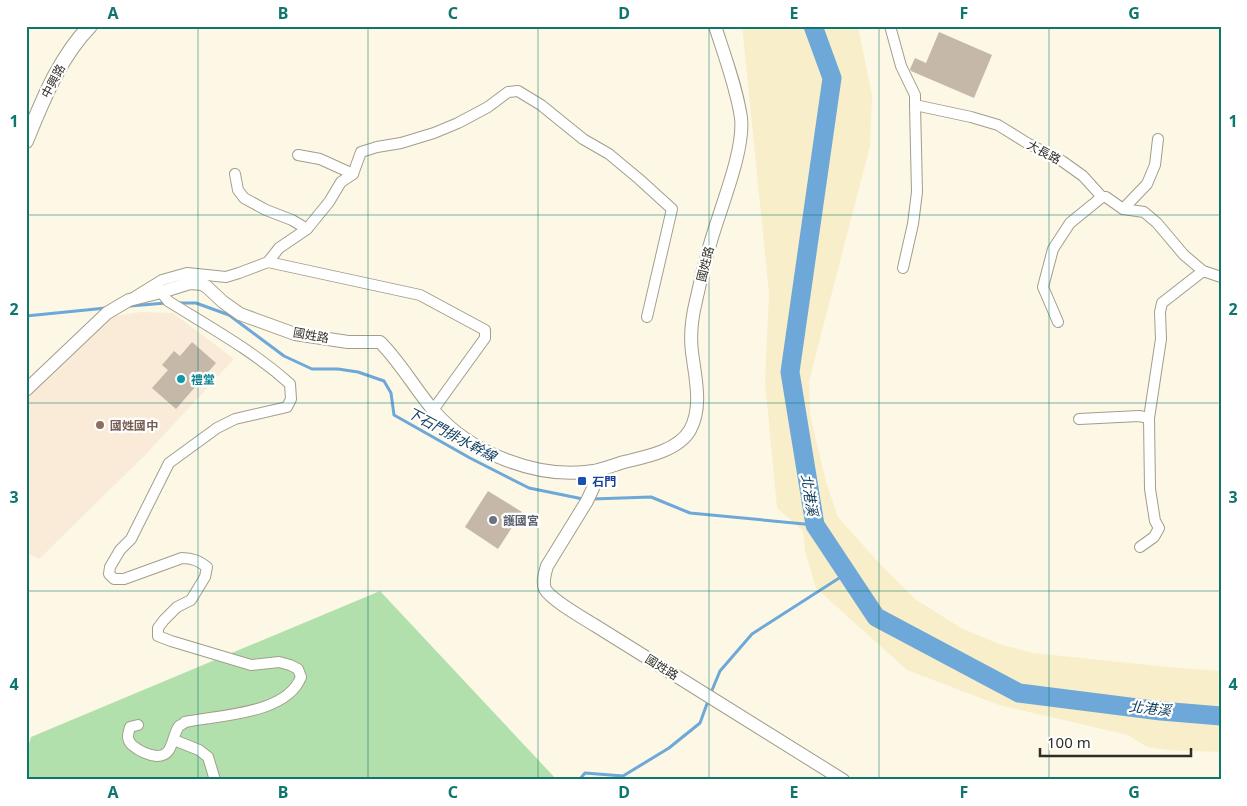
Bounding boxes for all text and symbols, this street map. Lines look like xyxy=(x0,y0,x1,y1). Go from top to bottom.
text: A xyxy=(107,2,119,24)
text: B xyxy=(278,2,288,24)
text: C xyxy=(448,2,458,24)
text: D xyxy=(618,2,630,24)
text: E xyxy=(790,2,799,24)
text: F xyxy=(960,2,968,24)
text: G xyxy=(1128,2,1140,24)
street label: 中興路 xyxy=(37,61,69,101)
text: 1 xyxy=(9,110,19,132)
text: 1 xyxy=(1228,110,1238,132)
street label: 大長路 xyxy=(1024,136,1064,168)
street label: 國姓路 xyxy=(692,244,718,284)
text: 2 xyxy=(9,298,19,320)
text: 2 xyxy=(1228,298,1238,320)
street label: 國姓路 xyxy=(292,324,330,346)
place label: 禮堂 xyxy=(191,371,215,388)
marker: 禮堂 xyxy=(175,373,187,385)
water label: 下石門排水幹線 xyxy=(404,403,501,466)
place label: 國姓國中 xyxy=(110,417,158,434)
marker: 國姓國中 xyxy=(94,419,106,431)
place label: 石門 xyxy=(592,473,616,490)
water label: 北港溪 xyxy=(797,473,823,519)
marker: 石門 xyxy=(576,475,588,487)
text: 3 xyxy=(9,486,19,508)
text: 3 xyxy=(1228,486,1238,508)
place label: 護國宮 xyxy=(503,512,539,529)
marker: 護國宮 xyxy=(487,514,499,526)
street label: 國姓路 xyxy=(642,650,682,684)
text: 4 xyxy=(9,673,19,695)
text: 4 xyxy=(1228,673,1238,695)
water label: 北港溪 xyxy=(1128,696,1174,720)
scale bar xyxy=(1040,726,1191,758)
text: 100 m xyxy=(1047,732,1091,752)
text: A xyxy=(107,781,119,803)
text: B xyxy=(278,781,288,803)
text: C xyxy=(448,781,458,803)
text: D xyxy=(618,781,630,803)
text: E xyxy=(790,781,799,803)
text: F xyxy=(960,781,968,803)
text: G xyxy=(1128,781,1140,803)

